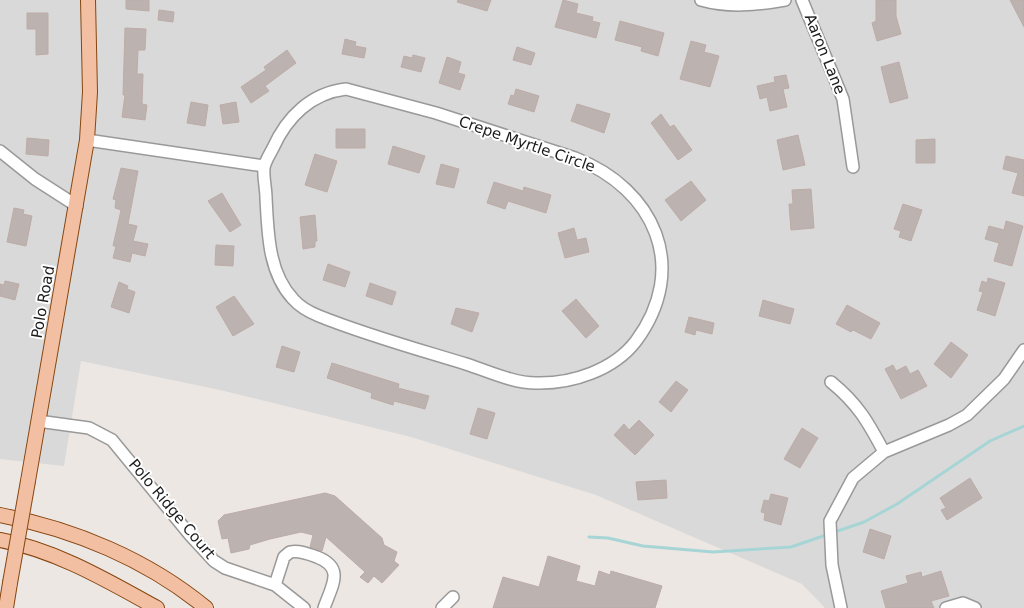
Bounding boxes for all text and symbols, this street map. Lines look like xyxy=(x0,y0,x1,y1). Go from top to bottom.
street label: Aaron Lane xyxy=(801,11,849,97)
street label: Crepe Myrtle Circle xyxy=(456,112,598,176)
street label: Polo Road xyxy=(28,264,58,340)
street label: Polo Ridge Court xyxy=(125,455,219,563)

